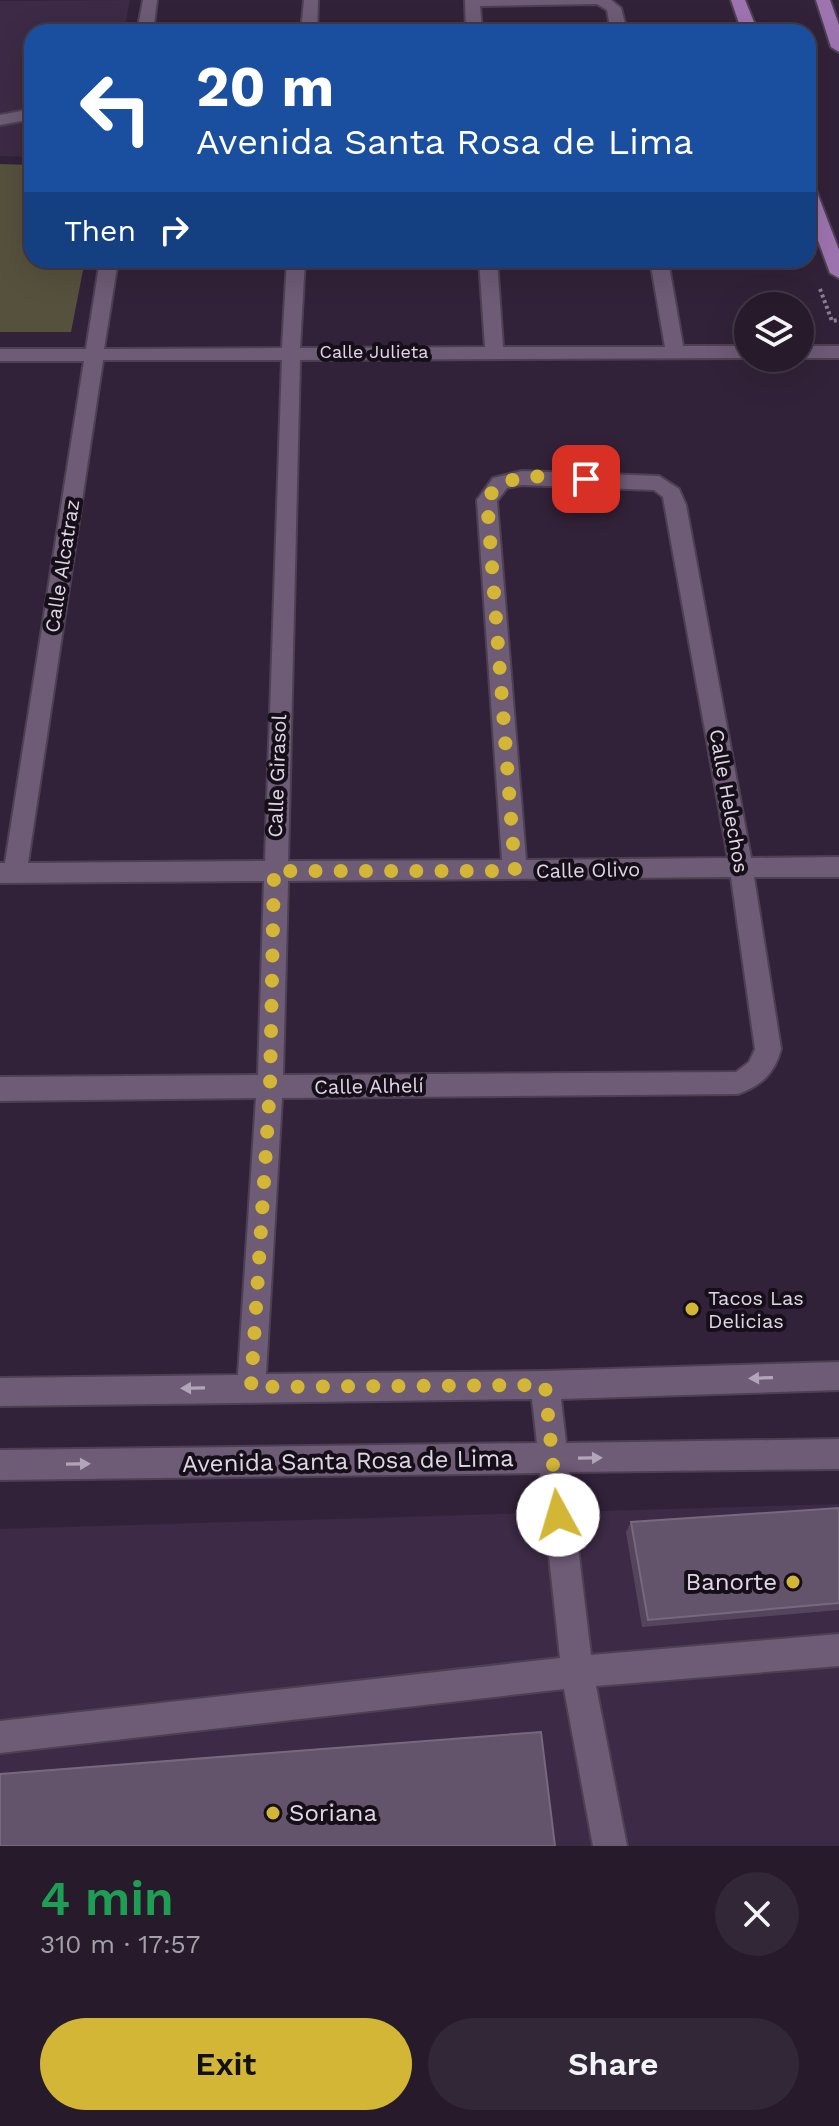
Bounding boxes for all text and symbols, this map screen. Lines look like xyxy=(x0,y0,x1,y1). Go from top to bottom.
text: 20 m xyxy=(196,54,334,120)
icon: left xyxy=(64,56,168,160)
text: Avenida Santa Rosa de Lima xyxy=(196,121,693,163)
icon: right xyxy=(152,208,196,252)
text: Then xyxy=(64,213,136,248)
map controls xyxy=(734,292,814,372)
button: layers xyxy=(734,292,814,372)
street label: Calle Julieta xyxy=(320,341,428,362)
pin xyxy=(552,445,620,513)
icon: arrive xyxy=(564,457,608,501)
street label: Calle Alcatraz xyxy=(40,498,84,634)
street label: Calle Girasol xyxy=(263,714,291,838)
street label: Calle Helechos xyxy=(705,727,753,875)
street label: Calle Olivo xyxy=(536,857,640,883)
street label: Calle Alhelí xyxy=(314,1073,424,1099)
place label: Tacos Las Delicias xyxy=(708,1286,804,1333)
marker: Tacos Las Delicias xyxy=(683,1300,701,1318)
one-way arrow xyxy=(748,1372,773,1385)
one-way arrow xyxy=(180,1382,205,1394)
street label: Avenida Santa Rosa de Lima xyxy=(182,1444,514,1478)
one-way arrow xyxy=(578,1452,603,1465)
one-way arrow xyxy=(66,1458,91,1471)
position arrow xyxy=(516,1473,600,1557)
place label: Banorte xyxy=(686,1568,777,1596)
marker: Banorte xyxy=(784,1573,802,1591)
place label: Soriana xyxy=(289,1799,377,1827)
marker: Soriana xyxy=(264,1804,282,1822)
text: 4 min xyxy=(40,1870,174,1927)
button: close xyxy=(715,1872,799,1956)
text: 310 m · 17:57 xyxy=(40,1929,200,1959)
button: Exit xyxy=(40,2018,412,2110)
button: Share xyxy=(428,2018,799,2110)

